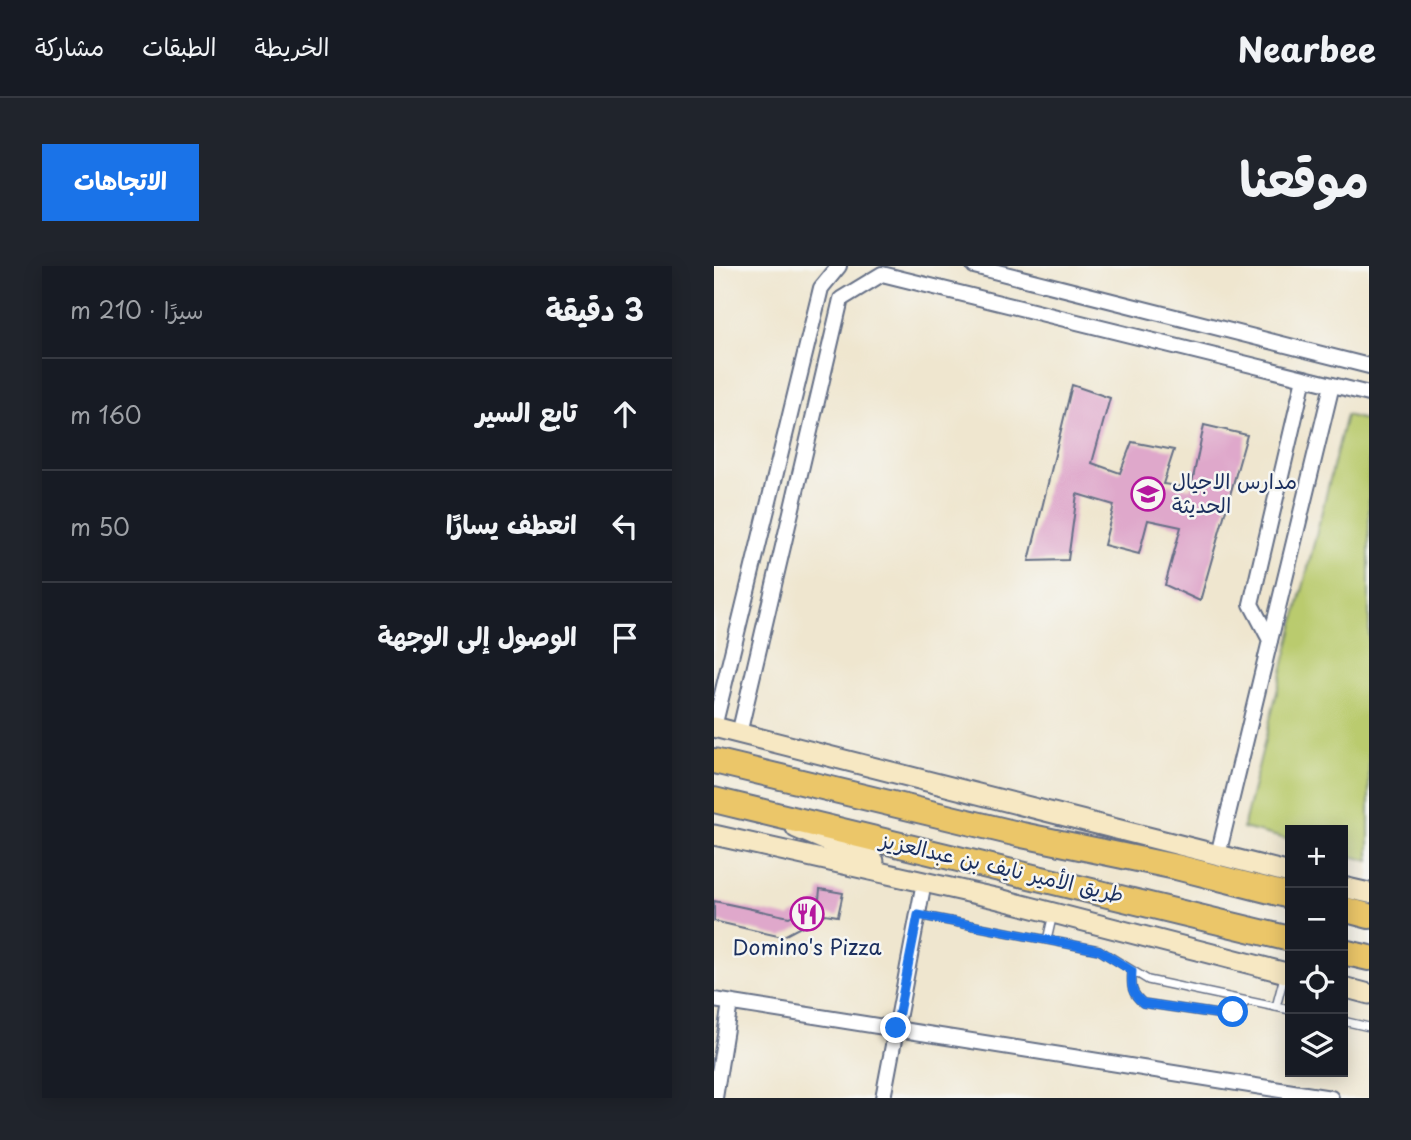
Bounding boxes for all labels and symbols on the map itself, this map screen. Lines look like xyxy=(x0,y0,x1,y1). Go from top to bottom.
place label: مدارس الاجيال الحديثة xyxy=(1172,464,1297,520)
school or university icon: مدارس الاجيال الحديثة xyxy=(1129,475,1167,513)
street label: طريق الأمير نايف بن عبدالعزيز xyxy=(876,822,1127,910)
restaurant icon: Domino's Pizza xyxy=(788,895,826,933)
place label: Domino's Pizza xyxy=(732,930,882,962)
route start xyxy=(1217,996,1248,1027)
route end xyxy=(880,1012,911,1043)

